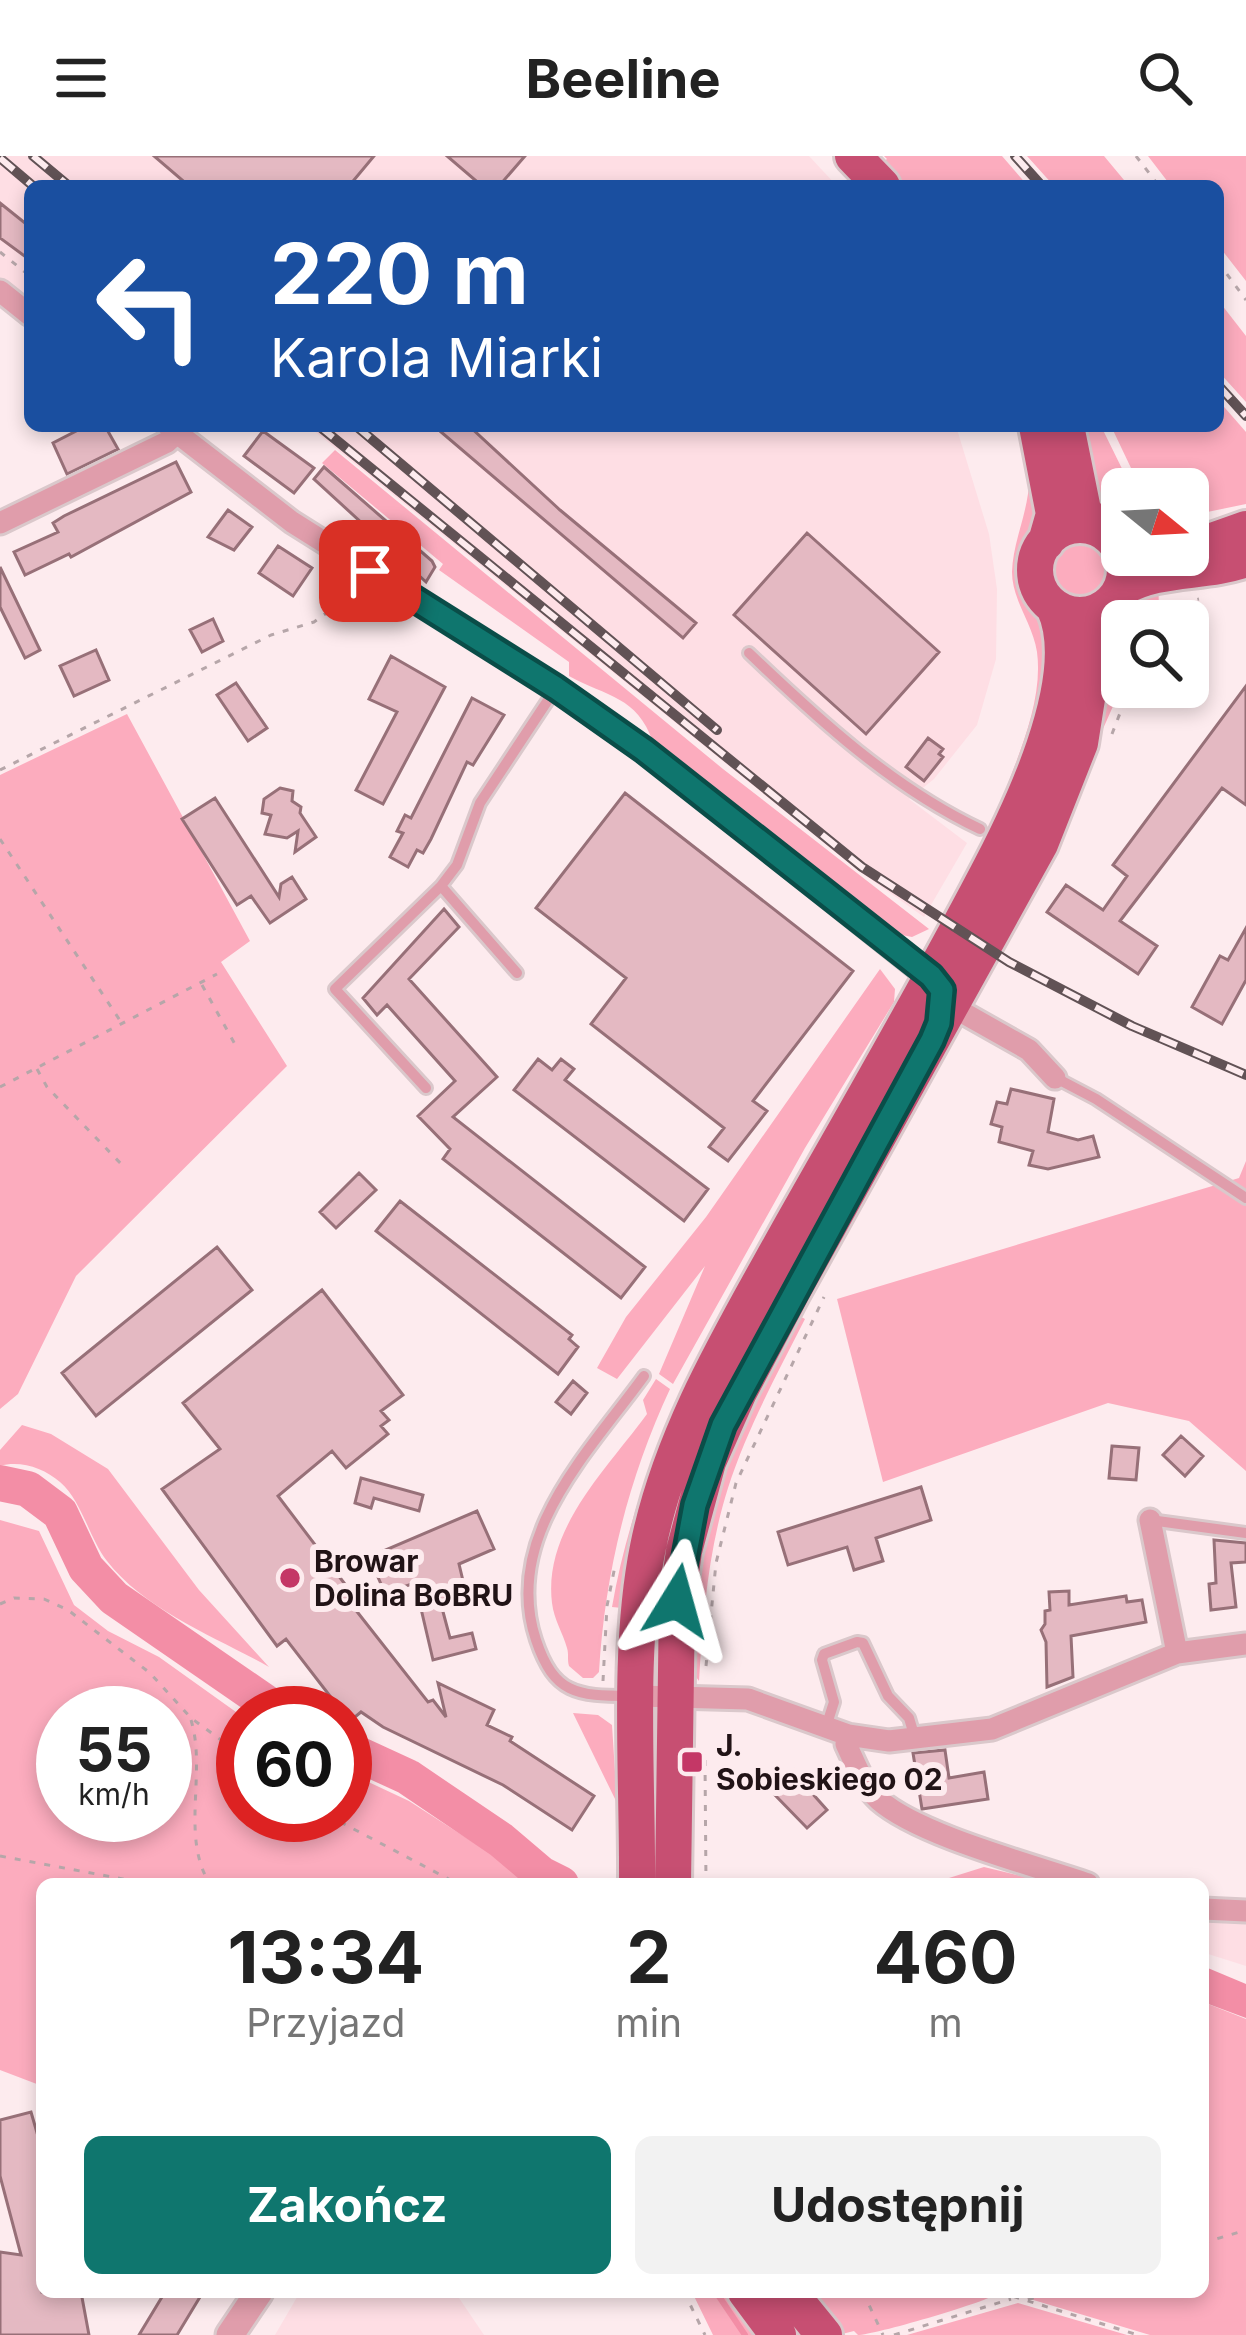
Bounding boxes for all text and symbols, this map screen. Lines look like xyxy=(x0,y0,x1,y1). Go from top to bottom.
icon: menu xyxy=(48,45,114,111)
icon: search xyxy=(1132,45,1198,111)
text: Beeline xyxy=(525,46,721,111)
text: 220 m xyxy=(270,223,529,324)
icon: left xyxy=(72,228,228,384)
text: Karola Miarki xyxy=(270,325,603,390)
north arrow xyxy=(1101,468,1209,576)
map controls xyxy=(1101,468,1209,708)
pin xyxy=(319,520,421,622)
icon: arrive xyxy=(337,538,403,604)
button: search xyxy=(1101,600,1209,708)
position arrow xyxy=(614,1538,740,1664)
place label: Browar Dolina BoBRU xyxy=(314,1543,513,1613)
marker: Browar Dolina BoBRU xyxy=(277,1565,303,1591)
speed limit sign: 60 xyxy=(216,1686,372,1842)
text: 55 xyxy=(76,1713,152,1785)
place label: J. Sobieskiego 02 xyxy=(716,1727,943,1797)
marker: J. Sobieskiego 02 xyxy=(679,1749,705,1775)
text: km/h xyxy=(78,1776,150,1812)
text: 13:34 xyxy=(227,1913,424,2000)
text: 2 xyxy=(626,1913,672,2000)
text: 460 xyxy=(874,1913,1018,2000)
text: Przyjazd xyxy=(246,1999,405,2046)
text: min xyxy=(616,1999,682,2046)
text: m xyxy=(928,1999,963,2046)
button: Zakończ xyxy=(84,2136,611,2274)
button: Udostępnij xyxy=(635,2136,1161,2274)

